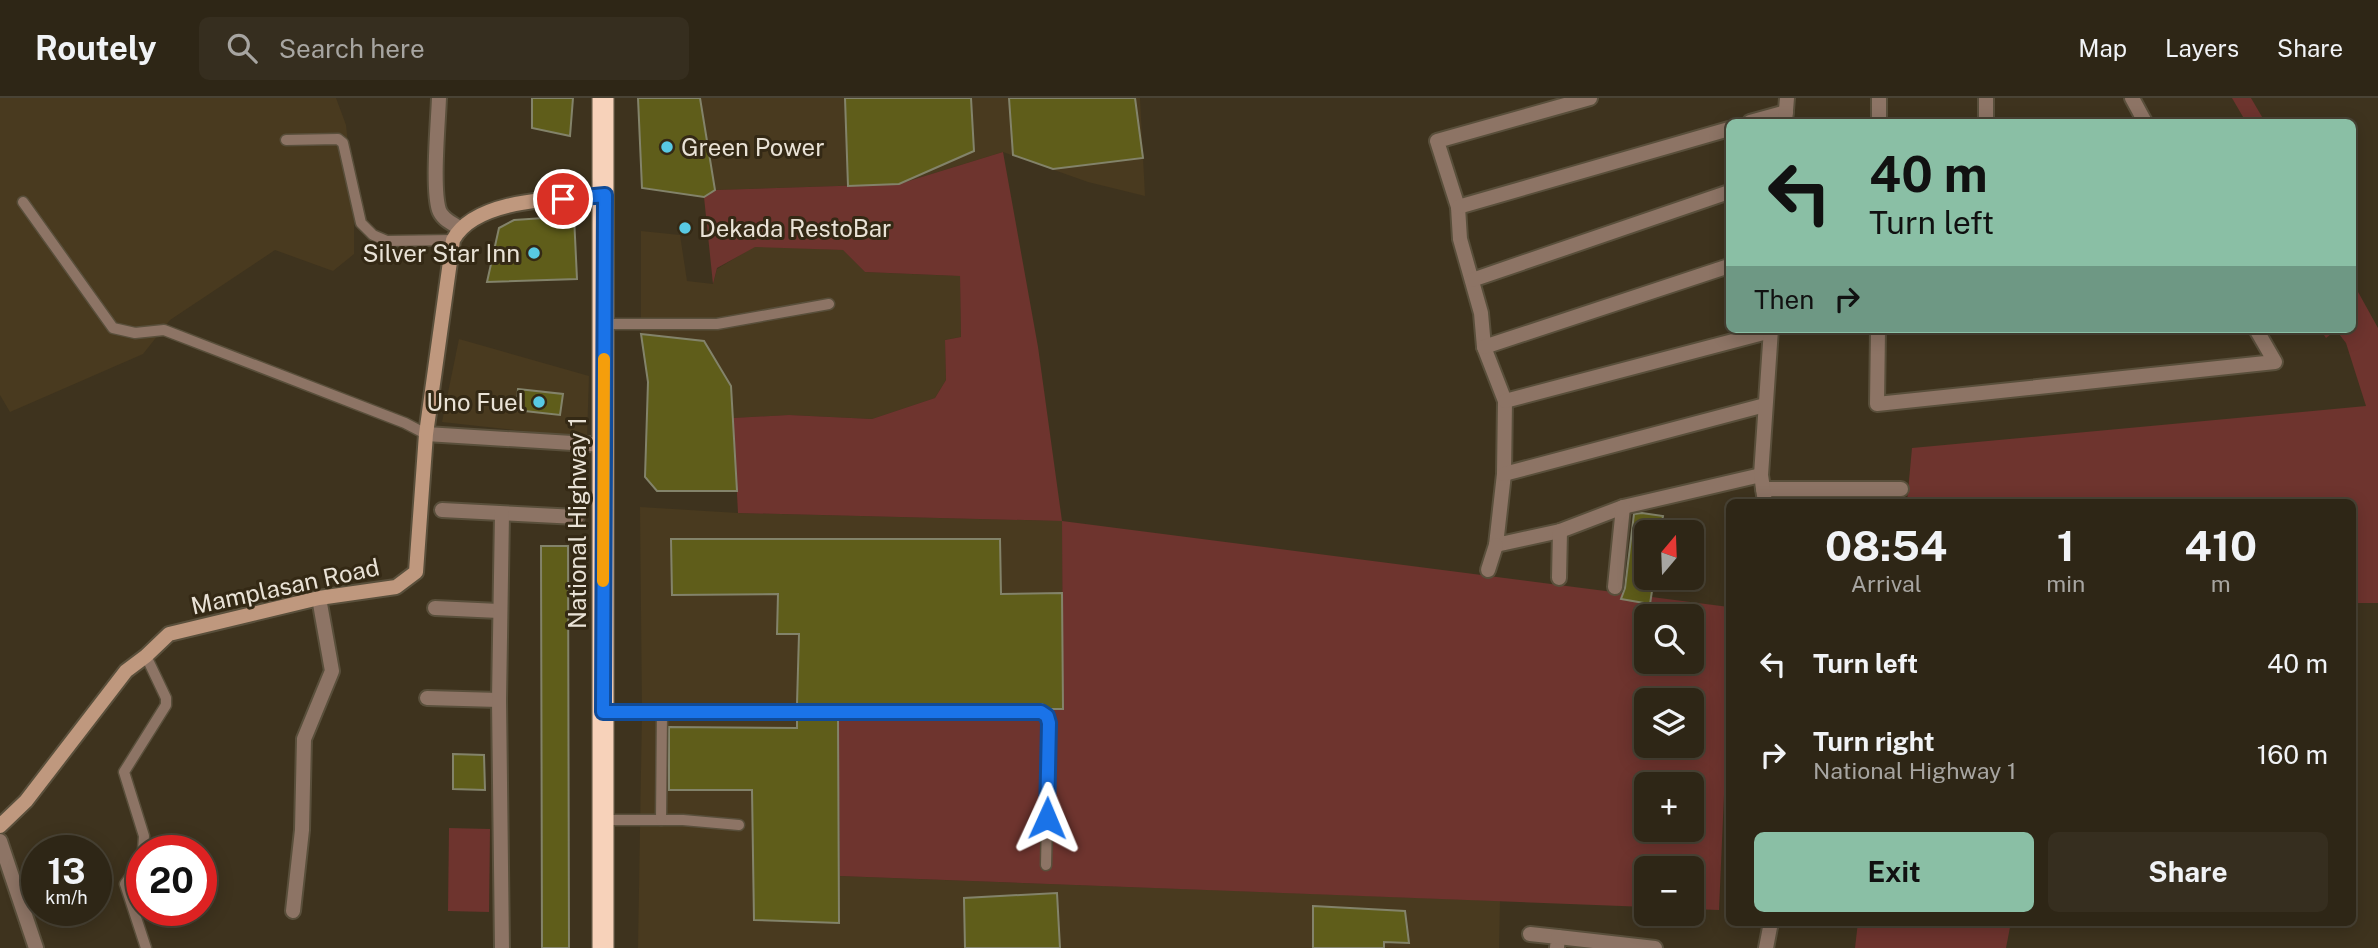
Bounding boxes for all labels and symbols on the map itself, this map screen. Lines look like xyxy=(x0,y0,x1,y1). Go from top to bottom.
place label: Green Power xyxy=(681,133,825,161)
marker: Green Power xyxy=(659,139,675,155)
pin xyxy=(533,169,593,229)
place label: Dekada RestoBar xyxy=(699,214,891,242)
marker: Dekada RestoBar xyxy=(677,220,693,236)
place label: Silver Star Inn xyxy=(363,239,520,267)
marker: Silver Star Inn xyxy=(526,245,542,261)
place label: Uno Fuel xyxy=(426,388,525,416)
marker: Uno Fuel xyxy=(531,394,547,410)
street label: National Highway 1 xyxy=(563,417,591,629)
north arrow xyxy=(1634,520,1704,590)
street label: Mamplasan Road xyxy=(188,552,382,620)
position arrow xyxy=(1010,781,1084,855)
speed limit sign: 20 xyxy=(126,835,217,926)

